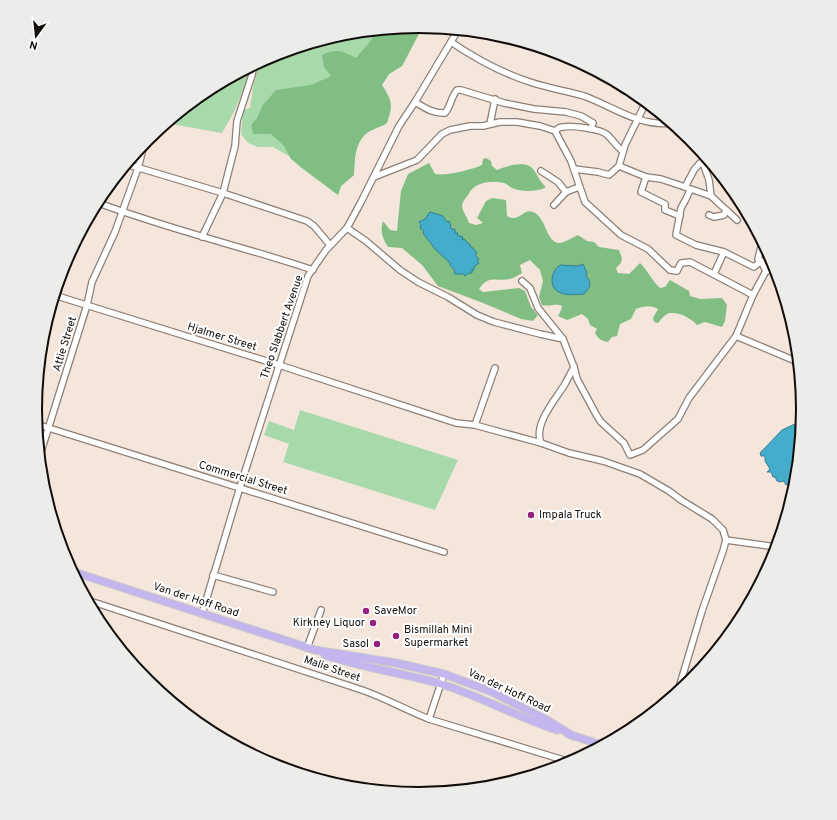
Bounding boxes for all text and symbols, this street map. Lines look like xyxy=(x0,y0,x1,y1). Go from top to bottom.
north arrow xyxy=(16,16,56,56)
text: N xyxy=(28,37,39,52)
street label: Theo Slabbert Avenue xyxy=(258,273,306,381)
street label: Attie Street xyxy=(50,315,80,373)
street label: Hjalmer Street xyxy=(186,320,258,354)
street label: Commercial Street xyxy=(197,458,289,498)
place label: Impala Truck xyxy=(539,508,602,522)
marker: Impala Truck xyxy=(526,510,536,520)
street label: Van der Hoff Road xyxy=(151,580,241,620)
place label: SaveMor xyxy=(374,604,418,618)
marker: SaveMor xyxy=(361,606,371,616)
place label: Kirkney Liquor xyxy=(293,616,366,630)
marker: Kirkney Liquor xyxy=(368,618,378,628)
place label: Bismillah Mini Supermarket xyxy=(404,623,472,650)
marker: Bismillah Mini Supermarket xyxy=(391,631,401,641)
place label: Sasol xyxy=(343,637,369,651)
marker: Sasol xyxy=(372,639,382,649)
street label: Malie Street xyxy=(302,653,362,685)
street label: Van der Hoff Road xyxy=(465,666,553,716)

